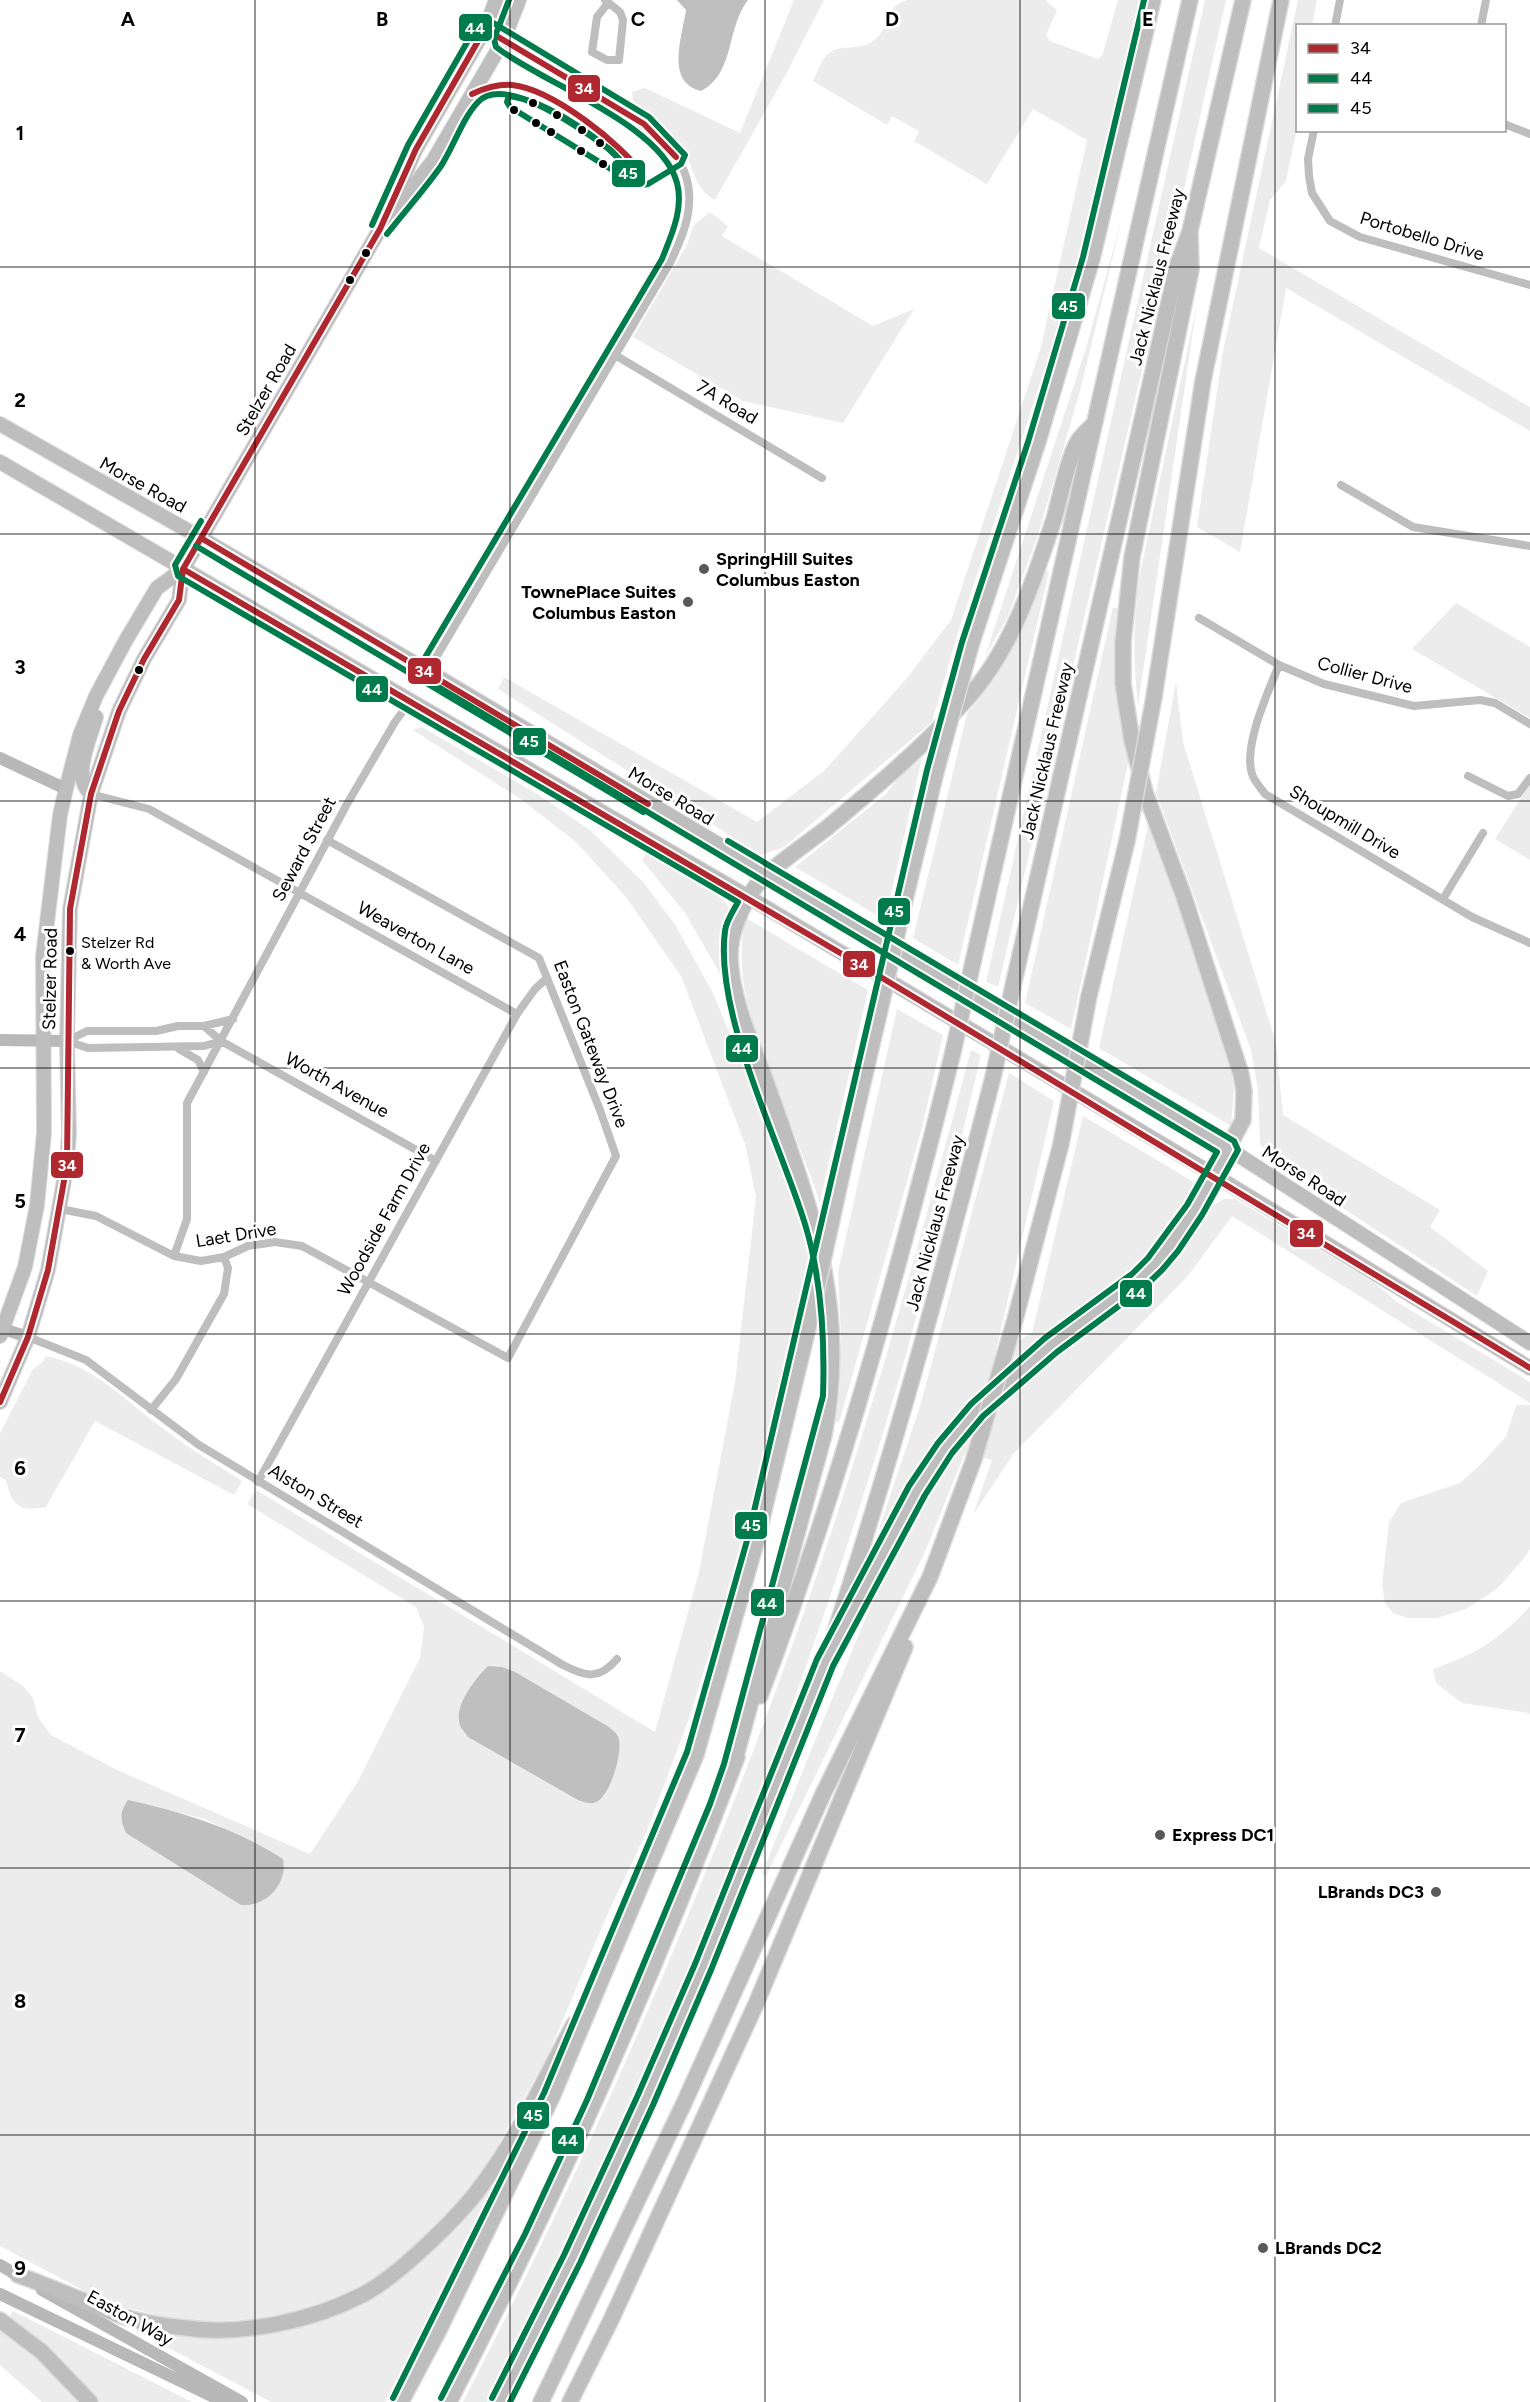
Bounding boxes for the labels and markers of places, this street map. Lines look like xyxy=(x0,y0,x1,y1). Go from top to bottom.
unlabelled marker xyxy=(527,97,539,109)
unlabelled marker xyxy=(508,104,520,116)
unlabelled marker xyxy=(551,109,563,121)
unlabelled marker xyxy=(530,117,542,129)
unlabelled marker xyxy=(576,124,588,136)
unlabelled marker xyxy=(545,126,557,138)
unlabelled marker xyxy=(594,137,606,149)
unlabelled marker xyxy=(575,145,587,157)
unlabelled marker xyxy=(597,158,609,170)
unlabelled marker xyxy=(360,247,372,259)
unlabelled marker xyxy=(344,274,356,286)
place label: SpringHill Suites Columbus Easton xyxy=(716,548,860,591)
marker: SpringHill Suites Columbus Easton xyxy=(697,562,711,576)
place label: TownePlace Suites Columbus Easton xyxy=(521,581,677,624)
marker: TownePlace Suites Columbus Easton xyxy=(681,595,695,609)
unlabelled marker xyxy=(133,664,145,676)
place label: Stelzer Rd & Worth Ave xyxy=(81,933,171,973)
marker: Stelzer Rd & Worth Ave xyxy=(64,945,76,957)
place label: Express DC1 xyxy=(1172,1824,1274,1846)
marker: Express DC1 xyxy=(1153,1828,1167,1842)
place label: LBrands DC3 xyxy=(1318,1881,1424,1903)
marker: LBrands DC3 xyxy=(1429,1885,1443,1899)
place label: LBrands DC2 xyxy=(1275,2237,1382,2259)
marker: LBrands DC2 xyxy=(1256,2241,1270,2255)

